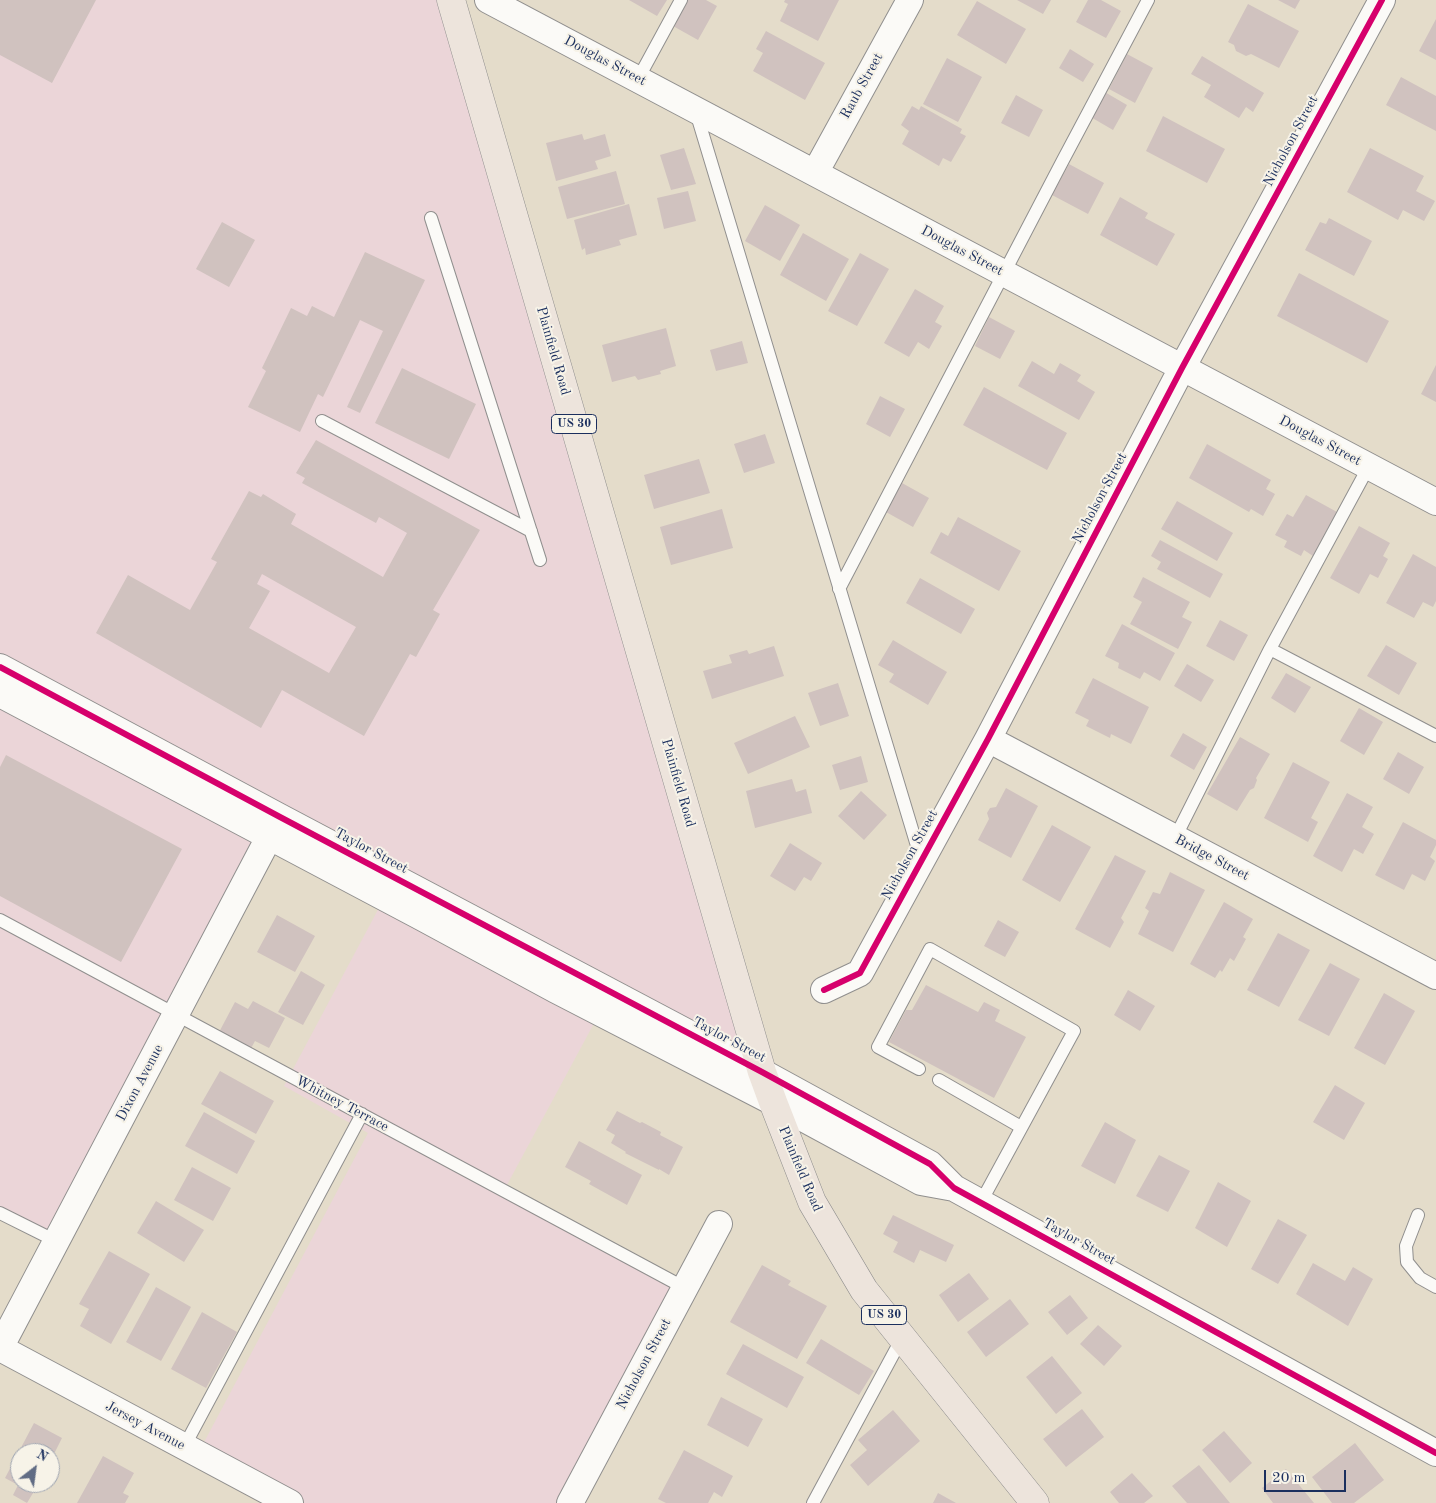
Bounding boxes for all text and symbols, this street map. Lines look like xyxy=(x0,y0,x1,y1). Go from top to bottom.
street label: Douglas Street xyxy=(561,32,649,90)
street label: Raub Street xyxy=(837,50,887,122)
street label: Nicholson Street xyxy=(1260,93,1322,189)
street label: Douglas Street xyxy=(918,222,1006,280)
street label: Plainfield Road xyxy=(532,305,574,397)
street label: Douglas Street xyxy=(1276,412,1364,470)
road number: US 30 xyxy=(552,414,596,434)
street label: Nicholson Street xyxy=(1069,450,1131,546)
street label: Plainfield Road xyxy=(657,737,699,829)
street label: Nicholson Street xyxy=(878,807,942,903)
street label: Taylor Street xyxy=(331,825,411,877)
street label: Bridge Street xyxy=(1172,831,1252,885)
street label: Taylor Street xyxy=(689,1014,769,1066)
street label: Dixon Avenue xyxy=(113,1042,167,1124)
street label: Whitney Terrace xyxy=(293,1072,391,1136)
street label: Plainfield Road xyxy=(774,1124,826,1214)
street label: Taylor Street xyxy=(1040,1215,1118,1269)
road number: US 30 xyxy=(862,1306,906,1324)
street label: Nicholson Street xyxy=(613,1316,675,1412)
street label: Jersey Avenue xyxy=(102,1398,188,1454)
north arrow xyxy=(10,1443,60,1493)
text: N xyxy=(34,1447,50,1465)
scale bar xyxy=(1266,1460,1348,1492)
text: 20 m xyxy=(1272,1471,1306,1486)

